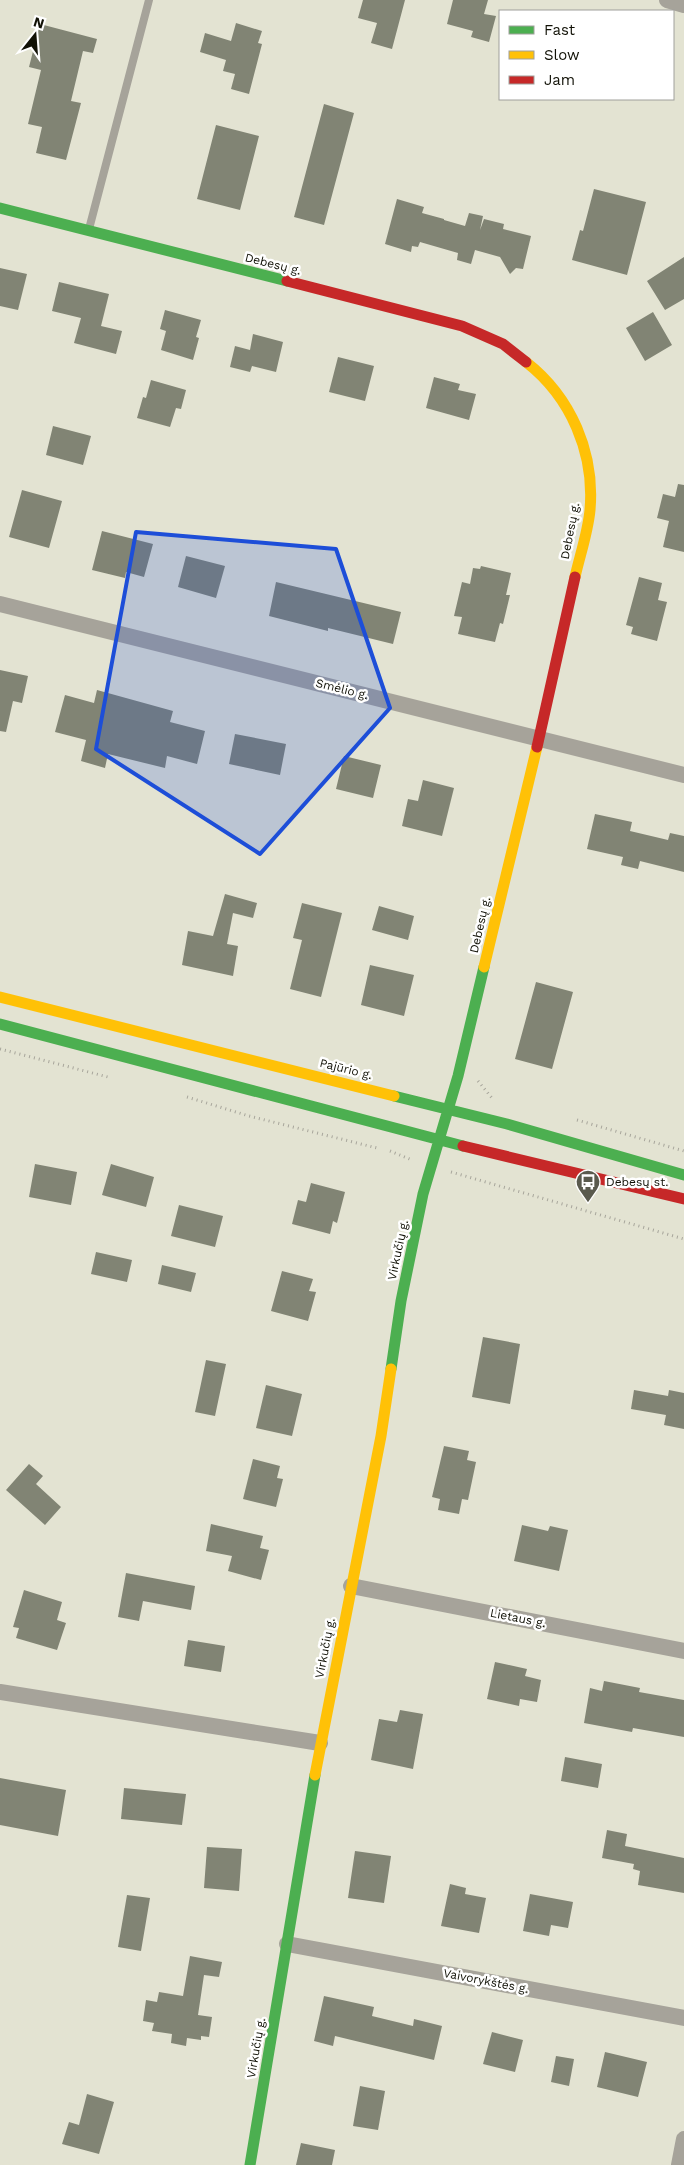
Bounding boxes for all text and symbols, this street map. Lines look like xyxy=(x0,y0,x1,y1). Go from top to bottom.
north arrow xyxy=(10,10,60,60)
legend xyxy=(499,10,674,100)
text: N xyxy=(32,13,46,32)
text: Fast xyxy=(544,21,576,39)
text: Slow xyxy=(544,46,580,64)
text: Jam xyxy=(544,71,575,89)
street label: Debesų g. xyxy=(243,250,303,278)
street label: Debesų g. xyxy=(558,501,582,561)
street label: Smėlio g. xyxy=(314,676,370,702)
street label: Debesų g. xyxy=(467,895,493,955)
street label: Pajūrio g. xyxy=(318,1056,374,1082)
bus stop icon: Debesų st. xyxy=(575,1169,601,1203)
place label: Debesų st. xyxy=(606,1175,668,1189)
street label: Virkučių g. xyxy=(385,1219,411,1281)
street label: Lietaus g. xyxy=(489,1606,547,1630)
street label: Virkučių g. xyxy=(312,1617,338,1679)
street label: Vaivorykštės g. xyxy=(442,1966,530,1996)
street label: Virkučių g. xyxy=(244,2017,268,2079)

